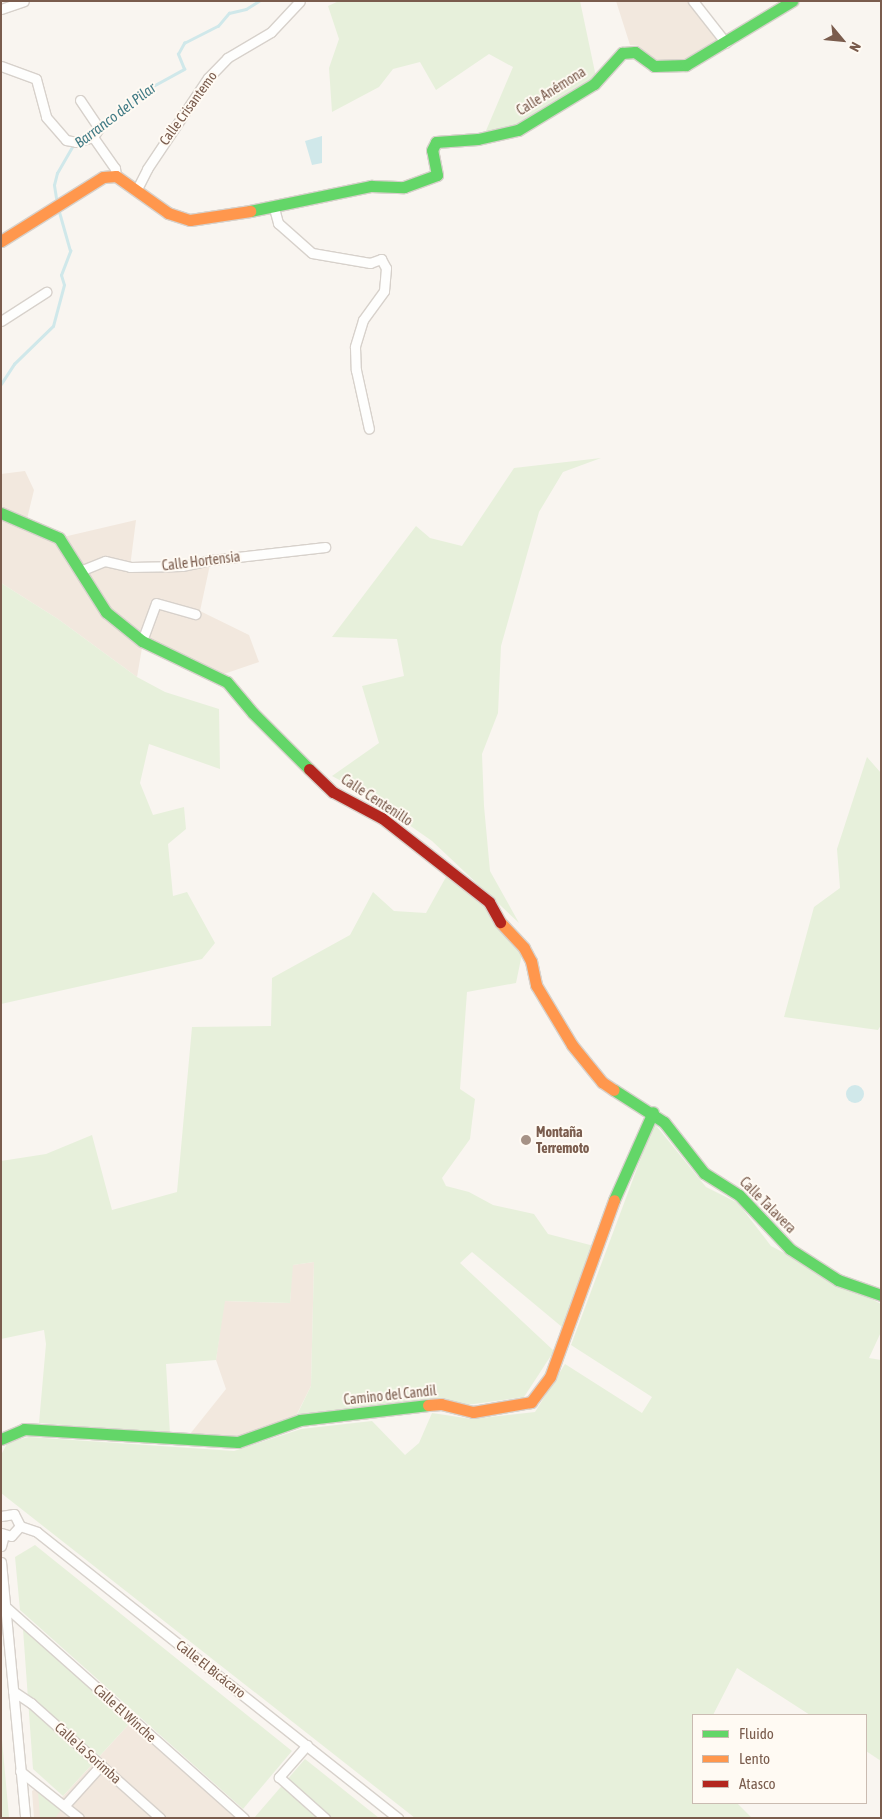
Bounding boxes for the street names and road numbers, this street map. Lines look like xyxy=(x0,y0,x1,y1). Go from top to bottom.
street label: Calle Anémona xyxy=(513,63,589,119)
street label: Calle Crisantemo xyxy=(156,68,220,148)
street label: Calle Hortensia xyxy=(161,548,241,574)
street label: Calle Centenillo xyxy=(338,771,416,829)
street label: Calle Talavera xyxy=(736,1173,800,1237)
street label: Camino del Candil xyxy=(343,1382,437,1408)
street label: Calle El Bicácaro xyxy=(173,1637,249,1701)
street label: Calle El Winche xyxy=(90,1681,160,1745)
street label: Calle la Sorimba xyxy=(51,1719,125,1787)

